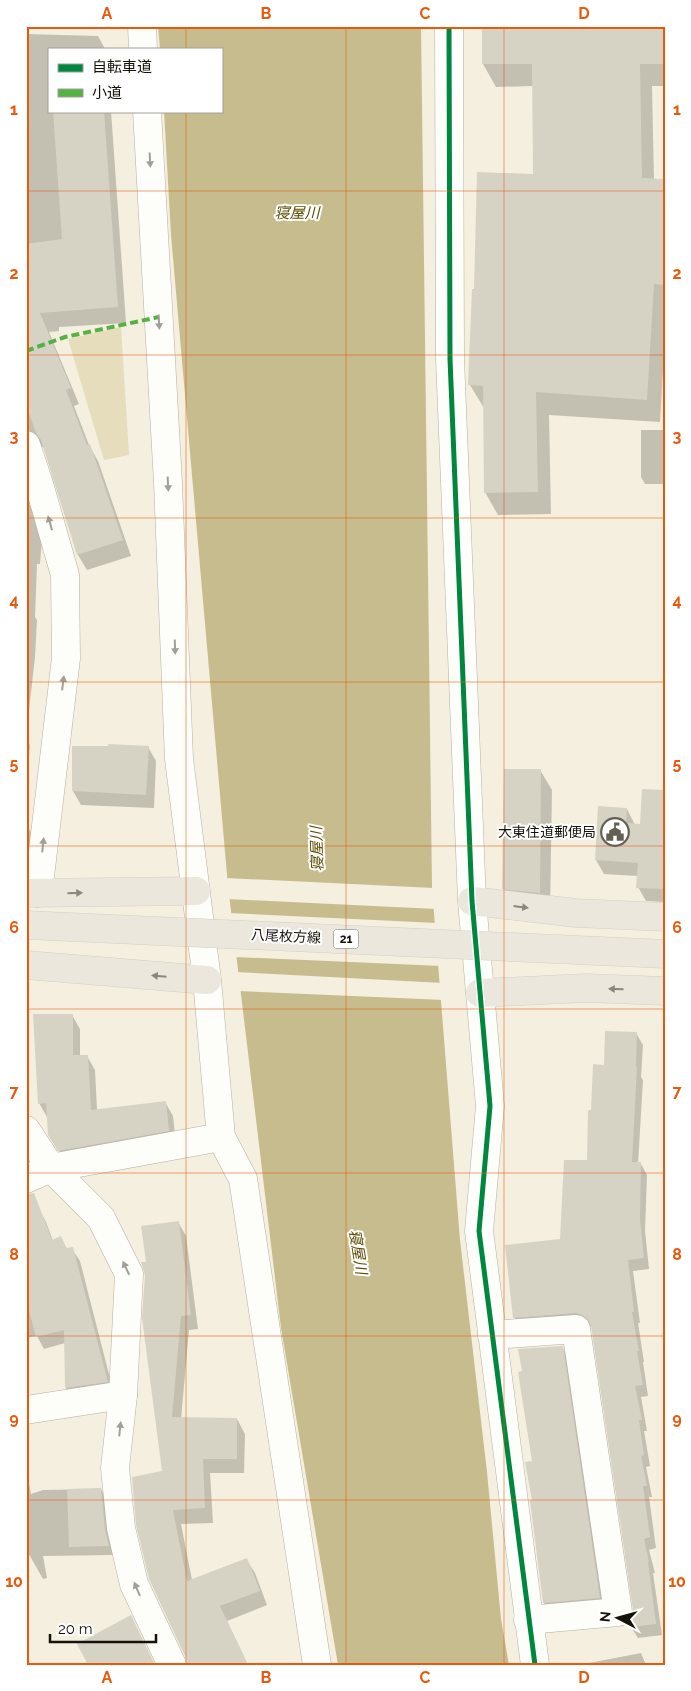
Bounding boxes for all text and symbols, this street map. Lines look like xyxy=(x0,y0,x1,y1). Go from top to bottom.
text: A xyxy=(102,4,113,23)
text: B xyxy=(261,4,272,23)
text: C xyxy=(420,4,431,23)
text: D xyxy=(578,4,590,23)
legend xyxy=(48,48,222,112)
text: 自転車道 xyxy=(92,58,152,76)
text: 小道 xyxy=(92,84,122,102)
text: 1 xyxy=(10,100,18,119)
text: 1 xyxy=(673,100,681,119)
one-way arrow xyxy=(146,152,154,168)
water label: 寝屋川 xyxy=(274,204,321,222)
text: 2 xyxy=(9,264,19,283)
text: 2 xyxy=(672,264,682,283)
one-way arrow xyxy=(156,314,164,330)
text: 3 xyxy=(10,427,19,446)
text: 3 xyxy=(673,427,682,446)
one-way arrow xyxy=(165,477,173,493)
one-way arrow xyxy=(46,515,54,530)
text: 4 xyxy=(9,591,19,610)
text: 4 xyxy=(672,591,682,610)
one-way arrow xyxy=(171,639,179,655)
one-way arrow xyxy=(59,675,67,691)
text: 5 xyxy=(10,754,19,773)
text: 5 xyxy=(673,754,682,773)
public building icon: 大東住道郵便局 xyxy=(600,817,630,847)
water label: 寝屋川 xyxy=(307,824,327,872)
place label: 大東住道郵便局 xyxy=(498,824,596,840)
one-way arrow xyxy=(39,836,47,852)
one-way arrow xyxy=(67,889,83,897)
one-way arrow xyxy=(513,903,529,911)
text: 6 xyxy=(9,918,19,937)
text: 6 xyxy=(672,918,682,937)
street label: 八尾枚方線 xyxy=(251,926,321,946)
road number: 21 xyxy=(334,930,358,949)
one-way arrow xyxy=(150,971,166,979)
one-way arrow xyxy=(608,984,624,992)
text: 7 xyxy=(10,1082,19,1101)
text: 7 xyxy=(673,1082,682,1101)
water label: 寝屋川 xyxy=(346,1228,371,1278)
text: 8 xyxy=(9,1245,19,1264)
text: 8 xyxy=(672,1245,682,1264)
one-way arrow xyxy=(121,1260,130,1275)
text: 9 xyxy=(9,1409,19,1428)
text: 9 xyxy=(672,1409,682,1428)
one-way arrow xyxy=(116,1421,124,1437)
text: 10 xyxy=(5,1572,23,1591)
text: 10 xyxy=(668,1572,686,1591)
one-way arrow xyxy=(132,1582,140,1596)
north arrow xyxy=(594,1594,644,1644)
text: N xyxy=(597,1610,614,1623)
scale bar xyxy=(50,1611,156,1643)
text: 20 m xyxy=(58,1620,93,1638)
text: A xyxy=(102,1668,113,1687)
text: B xyxy=(261,1668,272,1687)
text: C xyxy=(420,1668,431,1687)
text: D xyxy=(578,1668,590,1687)

